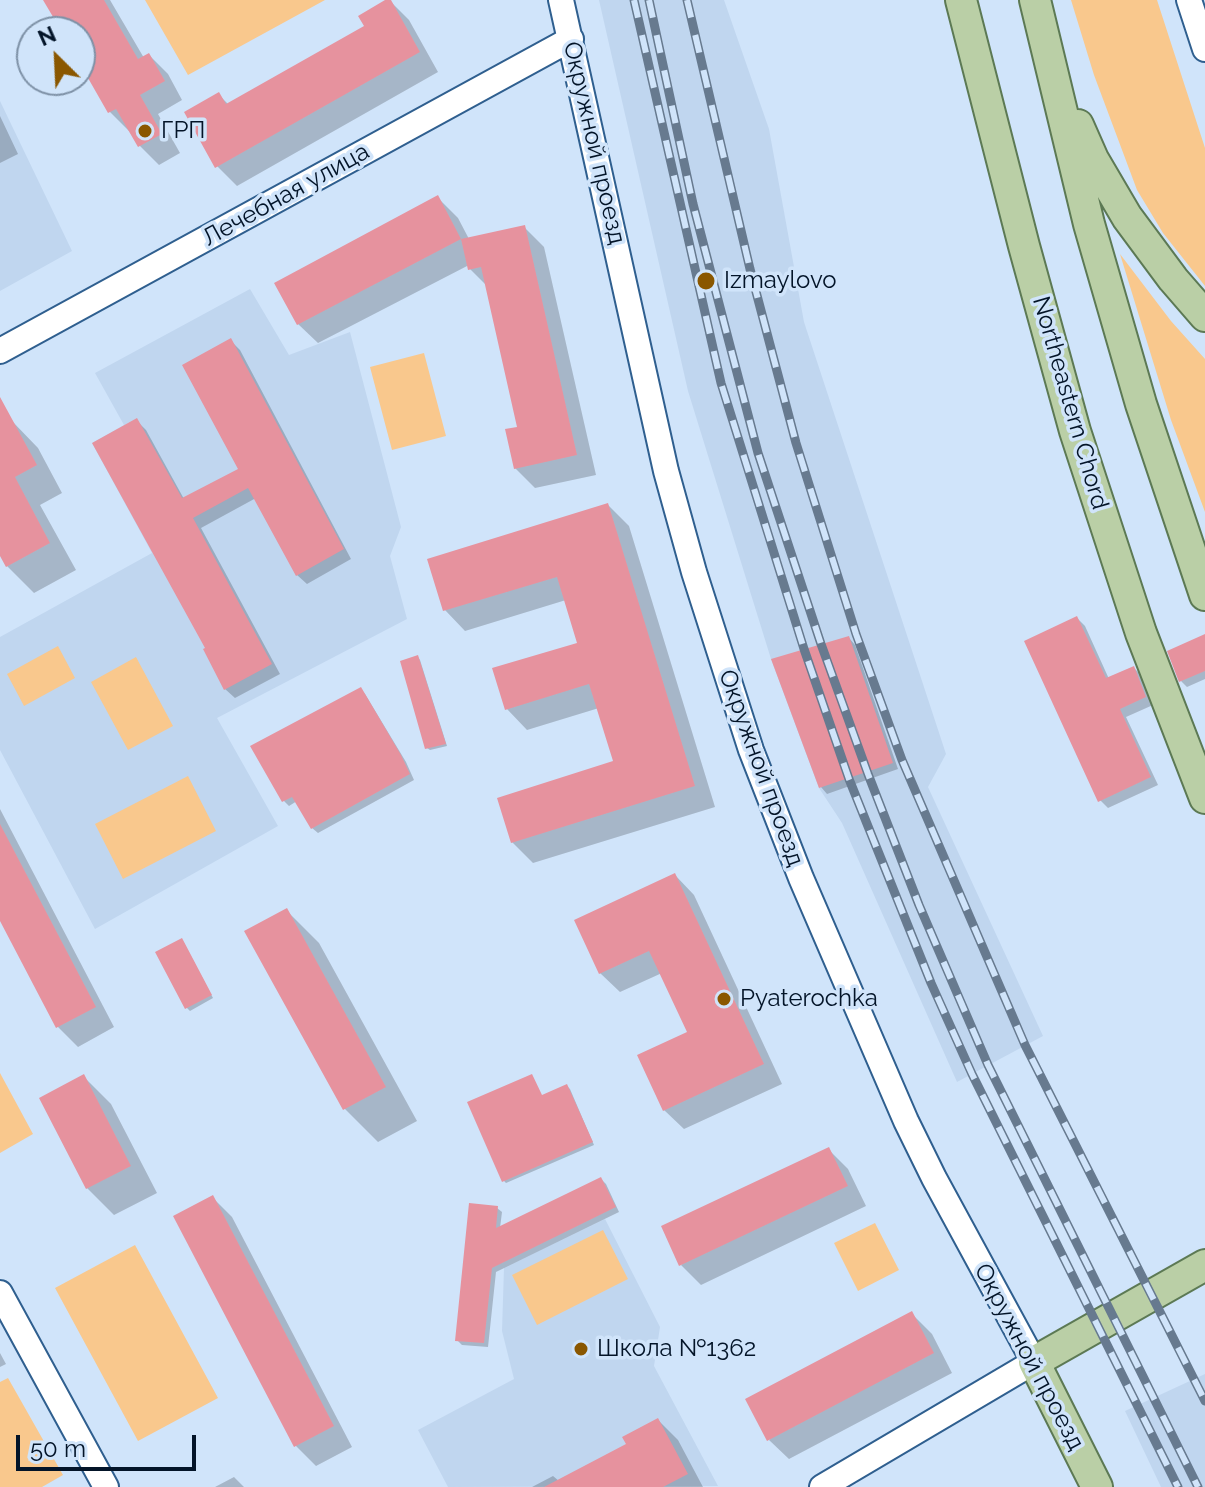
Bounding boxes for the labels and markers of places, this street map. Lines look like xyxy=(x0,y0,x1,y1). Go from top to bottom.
place label: ГРП xyxy=(161,117,205,145)
marker: ГРП xyxy=(136,122,154,140)
place label: Izmaylovo xyxy=(724,267,837,295)
marker: Izmaylovo xyxy=(695,270,717,292)
place label: Pyaterochka xyxy=(740,985,878,1013)
marker: Pyaterochka xyxy=(715,990,733,1008)
place label: Школа №1362 xyxy=(597,1335,756,1363)
marker: Школа №1362 xyxy=(572,1340,590,1358)

